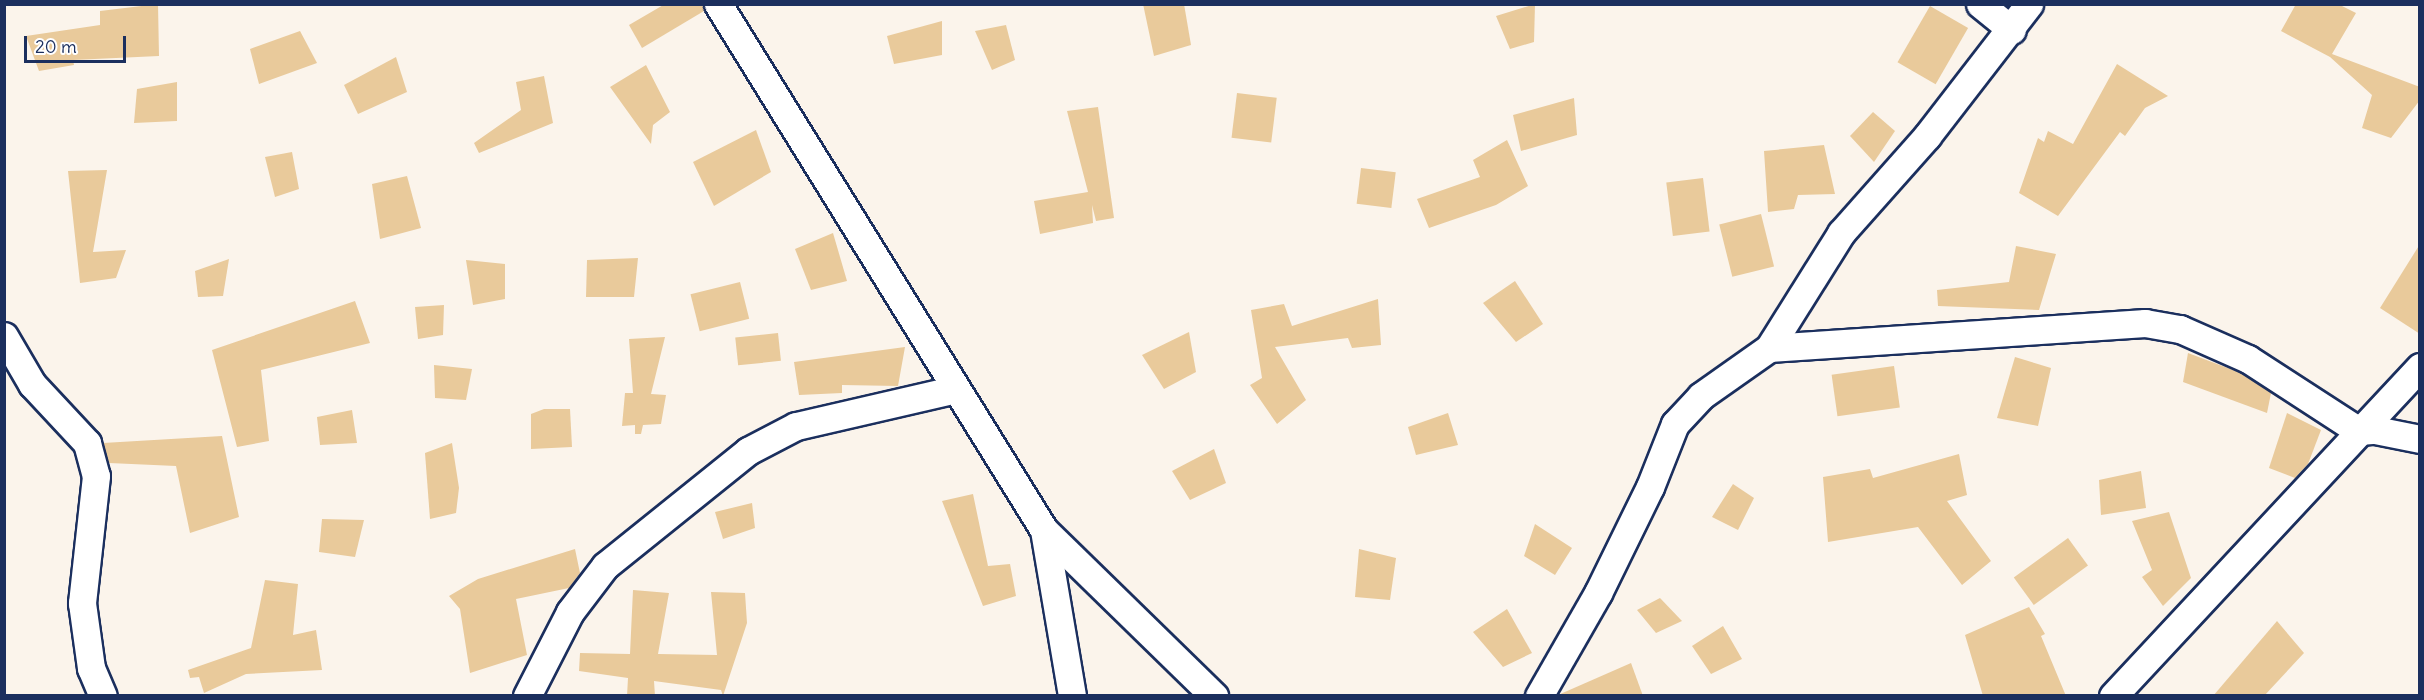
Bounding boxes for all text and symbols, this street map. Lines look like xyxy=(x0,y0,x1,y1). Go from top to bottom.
scale bar xyxy=(27,24,129,62)
text: 20 m xyxy=(35,35,77,58)

